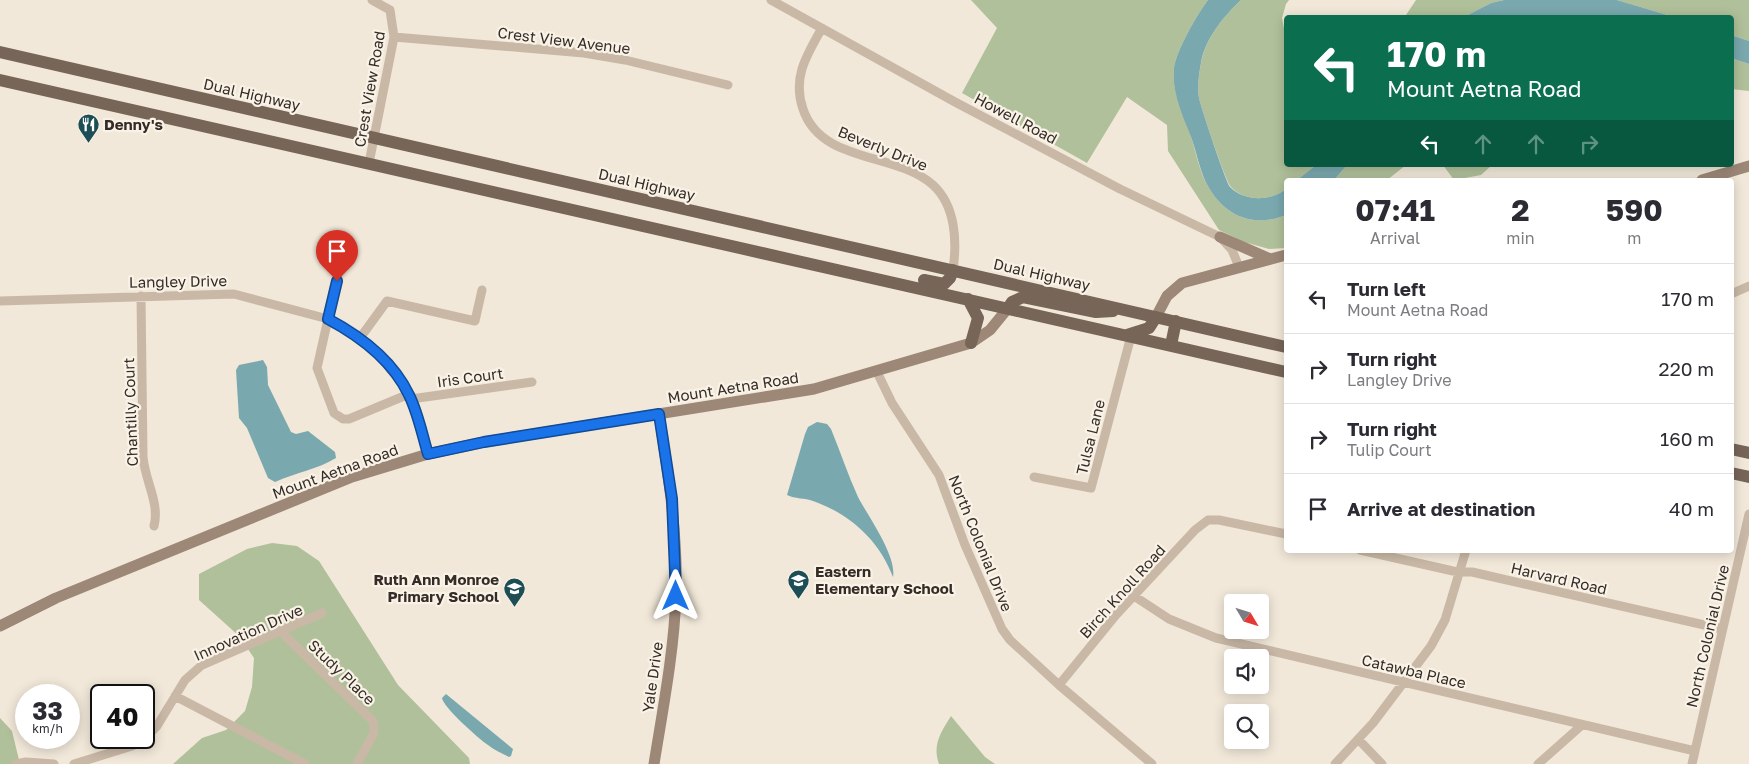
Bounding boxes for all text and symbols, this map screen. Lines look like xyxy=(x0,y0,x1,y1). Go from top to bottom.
street label: Crest View Avenue xyxy=(497,23,632,57)
street label: Crest View Road xyxy=(350,30,388,148)
text: 170 m xyxy=(1387,33,1486,75)
icon: left xyxy=(1304,35,1369,100)
street label: Dual Highway xyxy=(202,74,303,114)
text: Mount Aetna Road xyxy=(1387,75,1581,102)
street label: Howell Road xyxy=(972,89,1060,147)
restaurant icon: Denny's xyxy=(76,112,100,143)
place label: Denny's xyxy=(104,115,163,133)
street label: Beverly Drive xyxy=(836,122,931,174)
icon: left xyxy=(1416,130,1444,158)
icon: ahead xyxy=(1469,130,1497,158)
icon: ahead xyxy=(1522,130,1550,158)
icon: right xyxy=(1575,130,1603,158)
street label: Dual Highway xyxy=(597,164,698,204)
text: 07:41 xyxy=(1355,192,1435,228)
text: 2 xyxy=(1511,192,1530,228)
text: 590 xyxy=(1606,192,1663,228)
text: Arrival xyxy=(1370,228,1420,248)
text: min xyxy=(1506,228,1535,248)
text: m xyxy=(1627,228,1641,248)
pin xyxy=(316,230,358,281)
icon: arrive xyxy=(323,237,351,265)
street label: Dual Highway xyxy=(992,254,1093,294)
street label: Langley Drive xyxy=(129,271,227,291)
text: Turn left xyxy=(1347,277,1426,300)
icon: left xyxy=(1304,285,1332,313)
text: 170 m xyxy=(1661,287,1714,310)
text: Mount Aetna Road xyxy=(1347,300,1488,320)
text: Turn right xyxy=(1347,347,1437,370)
icon: right xyxy=(1304,355,1332,383)
street label: Chantilly Court xyxy=(119,357,141,467)
text: 220 m xyxy=(1659,357,1714,380)
street label: Iris Court xyxy=(436,363,504,391)
street label: Mount Aetna Road xyxy=(666,368,800,406)
text: Langley Drive xyxy=(1347,370,1452,390)
street label: Tulsa Lane xyxy=(1072,397,1108,477)
text: Turn right xyxy=(1347,417,1437,440)
icon: right xyxy=(1304,425,1332,453)
text: 160 m xyxy=(1660,427,1714,450)
street label: Mount Aetna Road xyxy=(270,440,400,502)
text: Tulip Court xyxy=(1347,440,1432,460)
street label: North Colonial Drive xyxy=(945,472,1017,614)
icon: arrive xyxy=(1304,495,1332,523)
text: Arrive at destination xyxy=(1347,497,1535,520)
text: 40 m xyxy=(1669,497,1714,520)
street label: Birch Knoll Road xyxy=(1075,541,1169,641)
street label: Harvard Road xyxy=(1509,558,1609,598)
place label: Eastern Elementary School xyxy=(815,562,954,597)
street label: North Colonial Drive xyxy=(1682,563,1732,709)
school or university icon: Eastern Elementary School xyxy=(787,568,811,599)
position arrow xyxy=(649,569,701,621)
place label: Ruth Ann Monroe Primary School xyxy=(374,570,499,605)
school or university icon: Ruth Ann Monroe Primary School xyxy=(503,576,527,607)
north arrow xyxy=(1224,594,1269,639)
map controls xyxy=(1224,594,1269,749)
street label: Innovation Drive xyxy=(191,600,306,664)
street label: Study Place xyxy=(305,636,379,708)
street label: Yale Drive xyxy=(638,640,666,713)
button: sound xyxy=(1224,649,1269,694)
street label: Catawba Place xyxy=(1360,650,1468,692)
speed limit sign: 40 xyxy=(90,684,155,749)
text: 33 xyxy=(32,695,63,726)
button: search xyxy=(1224,704,1269,749)
text: km/h xyxy=(32,721,63,736)

